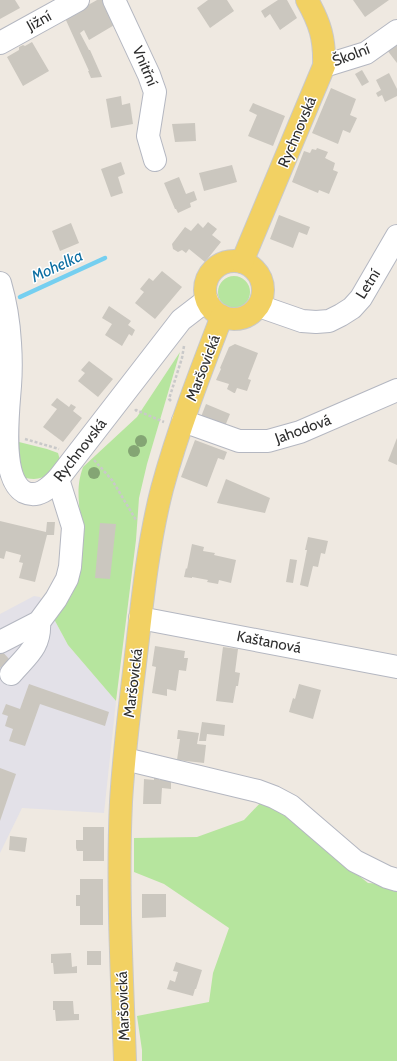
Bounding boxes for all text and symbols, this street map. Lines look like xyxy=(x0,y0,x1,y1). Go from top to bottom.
street label: Jižní xyxy=(23,7,55,36)
street label: Školní xyxy=(329,39,372,70)
street label: Vnitřní xyxy=(129,43,161,89)
street label: Rychnovská xyxy=(274,93,320,170)
water label: Mohelka xyxy=(27,246,86,287)
street label: Letní xyxy=(352,266,384,302)
street label: Maršovická xyxy=(182,332,224,404)
street label: Jahodová xyxy=(272,410,334,448)
street label: Rychnovská xyxy=(50,414,111,485)
street label: Kaštanová xyxy=(235,627,303,657)
street label: Maršovická xyxy=(120,647,146,719)
street label: Maršovická xyxy=(113,970,133,1041)

